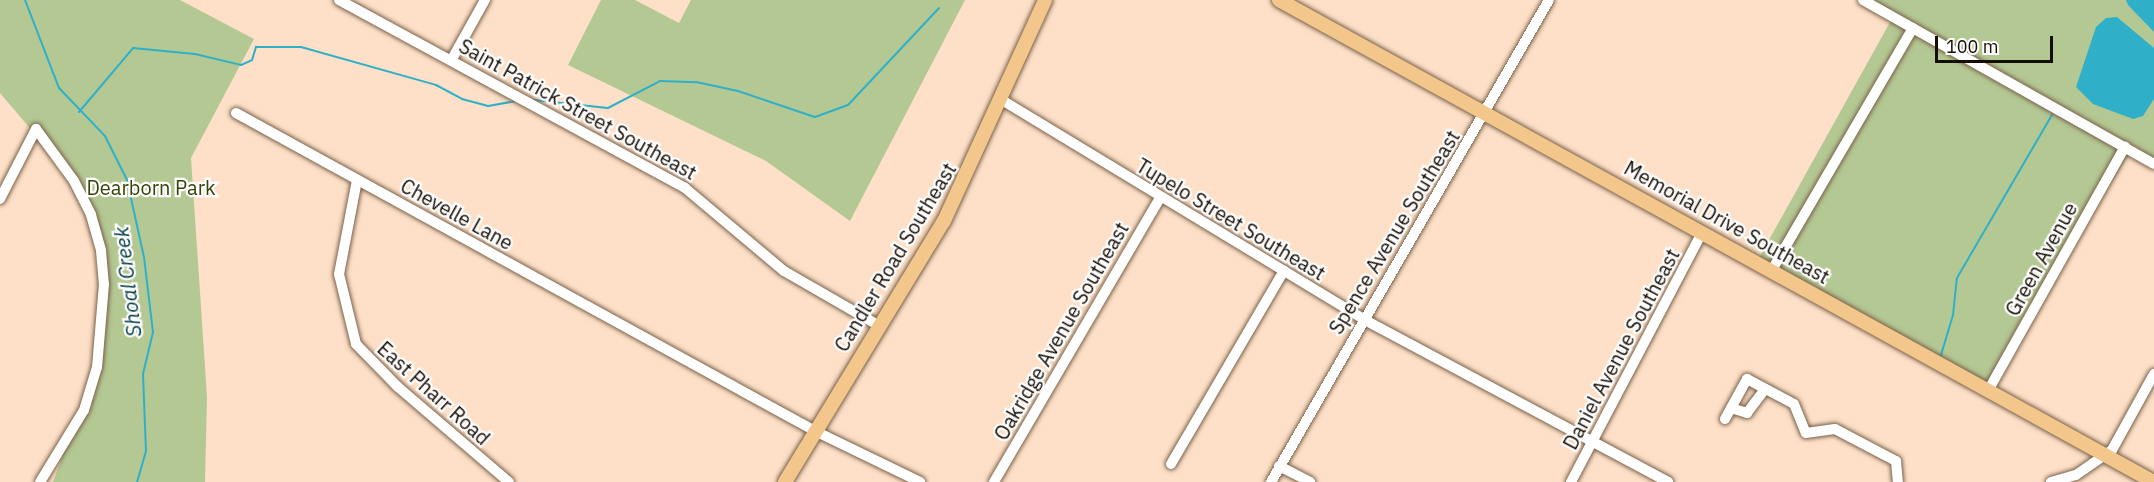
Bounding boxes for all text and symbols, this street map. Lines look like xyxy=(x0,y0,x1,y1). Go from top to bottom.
scale bar xyxy=(1938,24,2056,62)
street label: Saint Patrick Street Southeast xyxy=(455,34,701,184)
text: 100 m xyxy=(1946,35,1998,58)
street label: Spence Avenue Southeast xyxy=(1324,126,1464,338)
street label: Tupelo Street Southeast xyxy=(1132,153,1330,285)
street label: Memorial Drive Southeast xyxy=(1620,155,1834,289)
street label: Candler Road Southeast xyxy=(829,158,961,356)
street label: Chevelle Lane xyxy=(397,173,517,255)
park label: Dearborn Park xyxy=(86,175,216,199)
street label: Green Avenue xyxy=(2000,198,2082,320)
street label: Oakridge Avenue Southeast xyxy=(989,218,1133,444)
water label: Shoal Creek xyxy=(108,225,146,339)
street label: Daniel Avenue Southeast xyxy=(1558,245,1684,453)
street label: East Pharr Road xyxy=(373,336,495,450)

